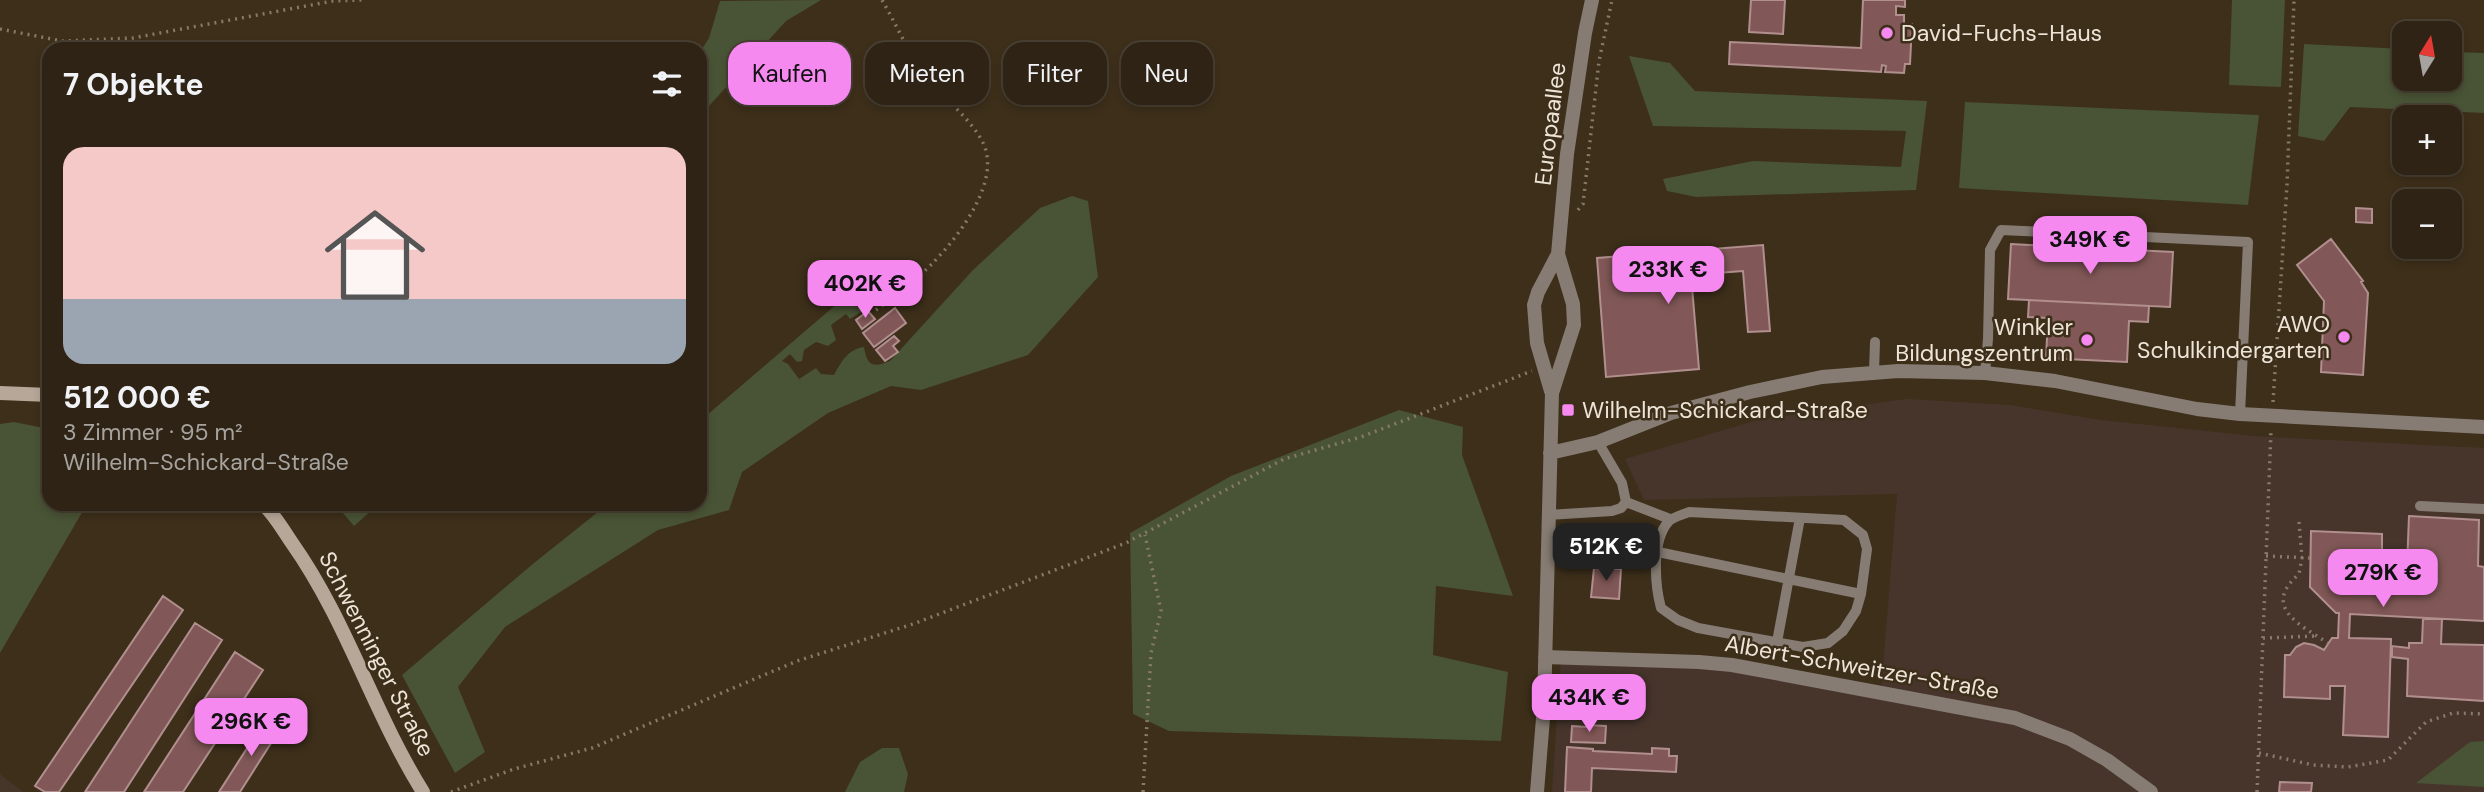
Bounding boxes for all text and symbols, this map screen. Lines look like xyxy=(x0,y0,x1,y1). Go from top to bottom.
place label: David-Fuchs-Haus xyxy=(1901,18,2102,48)
north arrow xyxy=(2392,21,2462,91)
map controls xyxy=(2392,21,2462,259)
marker: David-Fuchs-Haus xyxy=(1879,25,1895,41)
chip: Kaufen xyxy=(728,42,851,105)
chip: Mieten xyxy=(865,42,989,105)
chip: Filter xyxy=(1003,42,1107,105)
chip: Neu xyxy=(1121,42,1213,105)
street label: Europaallee xyxy=(1528,61,1572,187)
text: 7 Objekte xyxy=(63,65,204,104)
icon: filters xyxy=(648,65,686,103)
button: + xyxy=(2392,105,2462,175)
button: − xyxy=(2392,189,2462,259)
icon: home xyxy=(312,192,438,318)
pin: 349K € xyxy=(2033,216,2147,276)
text: 349K € xyxy=(2049,224,2131,254)
pin: 233K € xyxy=(1611,246,1725,306)
text: 233K € xyxy=(1628,254,1708,284)
pin: 402K € xyxy=(808,260,922,320)
text: 402K € xyxy=(824,268,906,298)
place label: AWO Schulkindergarten xyxy=(2137,309,2330,365)
place label: Winkler Bildungszentrum xyxy=(1895,312,2073,368)
marker: AWO Schulkindergarten xyxy=(2336,329,2352,345)
marker: Winkler Bildungszentrum xyxy=(2079,332,2095,348)
text: 512 000 € xyxy=(63,378,211,417)
place label: Wilhelm-Schickard-Straße xyxy=(1582,395,1868,425)
marker: Wilhelm-Schickard-Straße xyxy=(1560,402,1576,418)
text: 3 Zimmer · 95 m² xyxy=(63,417,243,447)
text: Wilhelm-Schickard-Straße xyxy=(63,447,349,477)
pin: 512K € xyxy=(1549,524,1663,583)
text: 512K € xyxy=(1569,531,1643,561)
street label: Schwenninger Straße xyxy=(312,546,442,762)
pin: 279K € xyxy=(2326,550,2440,609)
text: 279K € xyxy=(2344,557,2422,587)
street label: Albert-Schweitzer-Straße xyxy=(1722,628,2002,706)
pin: 434K € xyxy=(1532,674,1646,734)
text: 434K € xyxy=(1548,682,1630,712)
pin: 296K € xyxy=(194,698,308,758)
text: 296K € xyxy=(211,706,291,736)

